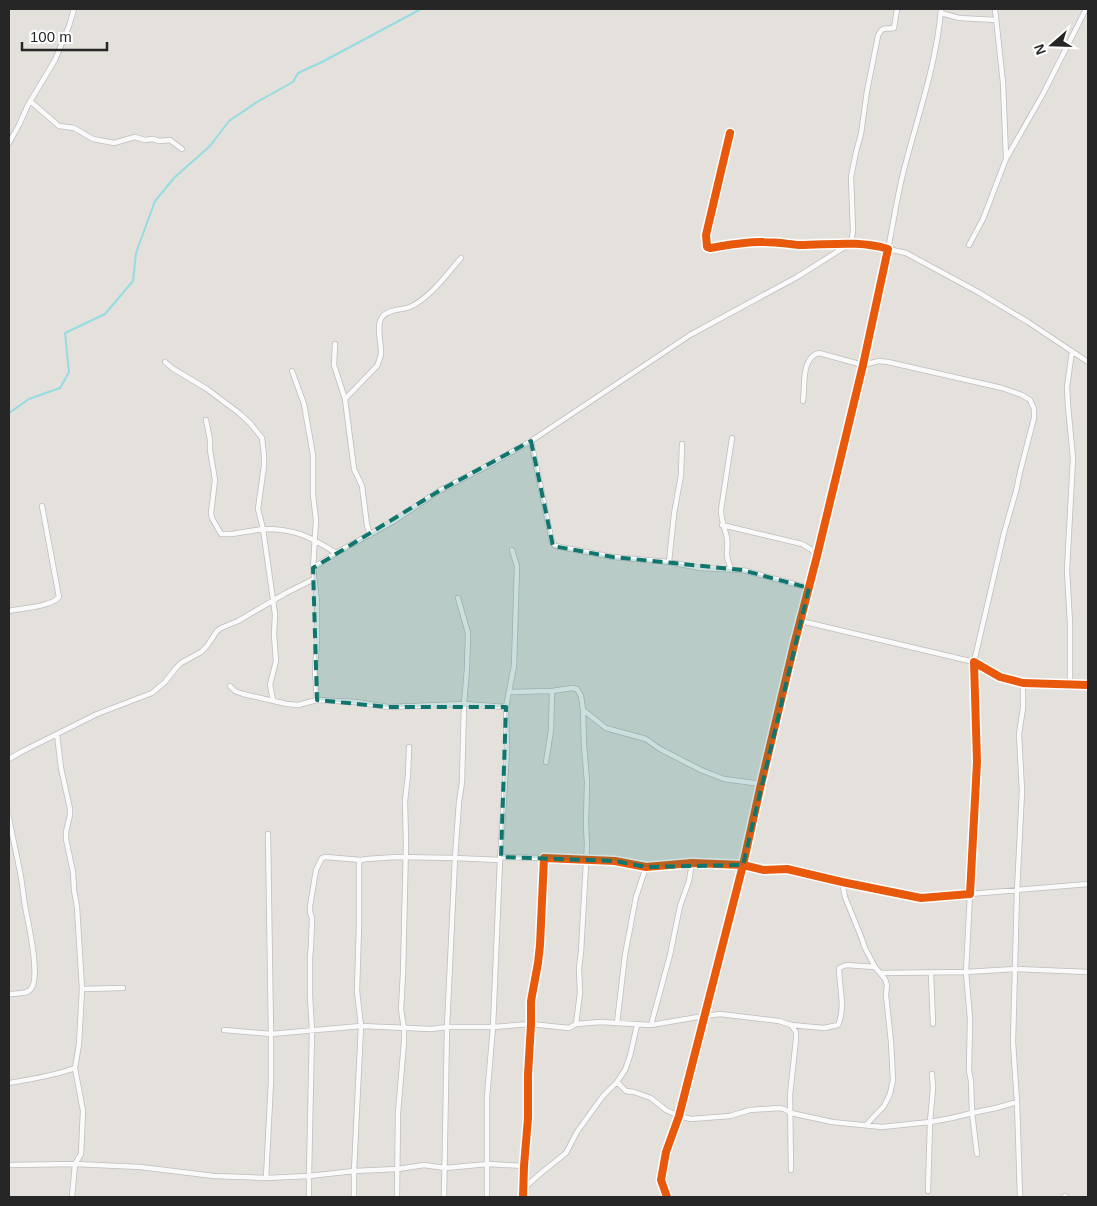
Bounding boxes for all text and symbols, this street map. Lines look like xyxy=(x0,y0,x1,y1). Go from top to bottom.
scale bar xyxy=(22,20,108,52)
north arrow xyxy=(1027,20,1077,70)
text: 100 m xyxy=(30,28,72,45)
text: N xyxy=(1031,42,1049,57)

